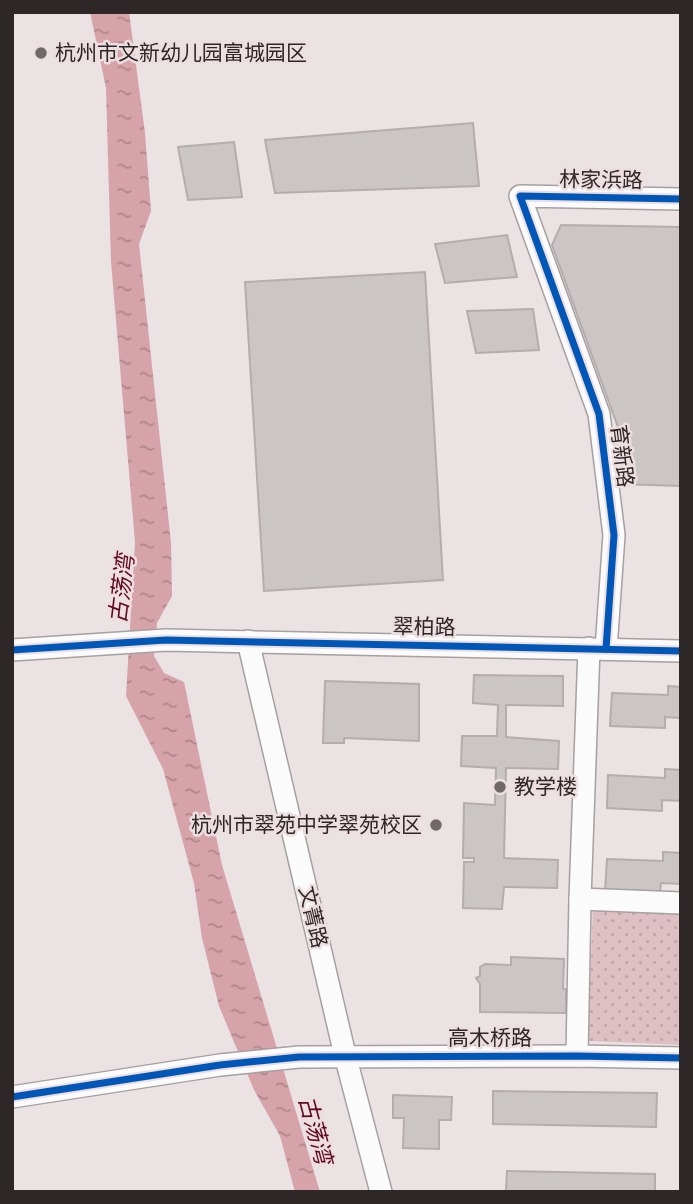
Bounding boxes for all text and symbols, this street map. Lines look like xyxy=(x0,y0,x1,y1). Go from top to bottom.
place label: 杭州市文新幼儿园富城园区 xyxy=(55,41,307,65)
marker: 杭州市文新幼儿园富城园区 xyxy=(33,45,49,61)
street label: 林家浜路 xyxy=(559,167,643,193)
street label: 育新路 xyxy=(606,423,638,489)
water label: 古荡湾 xyxy=(104,549,140,625)
street label: 翠柏路 xyxy=(392,614,456,640)
place label: 教学楼 xyxy=(514,775,577,799)
marker: 教学楼 xyxy=(492,779,508,795)
place label: 杭州市翠苑中学翠苑校区 xyxy=(191,813,422,837)
marker: 杭州市翠苑中学翠苑校区 xyxy=(428,817,444,833)
street label: 文菁路 xyxy=(294,884,332,950)
street label: 高木桥路 xyxy=(448,1026,532,1050)
water label: 古荡湾 xyxy=(293,1093,338,1171)

